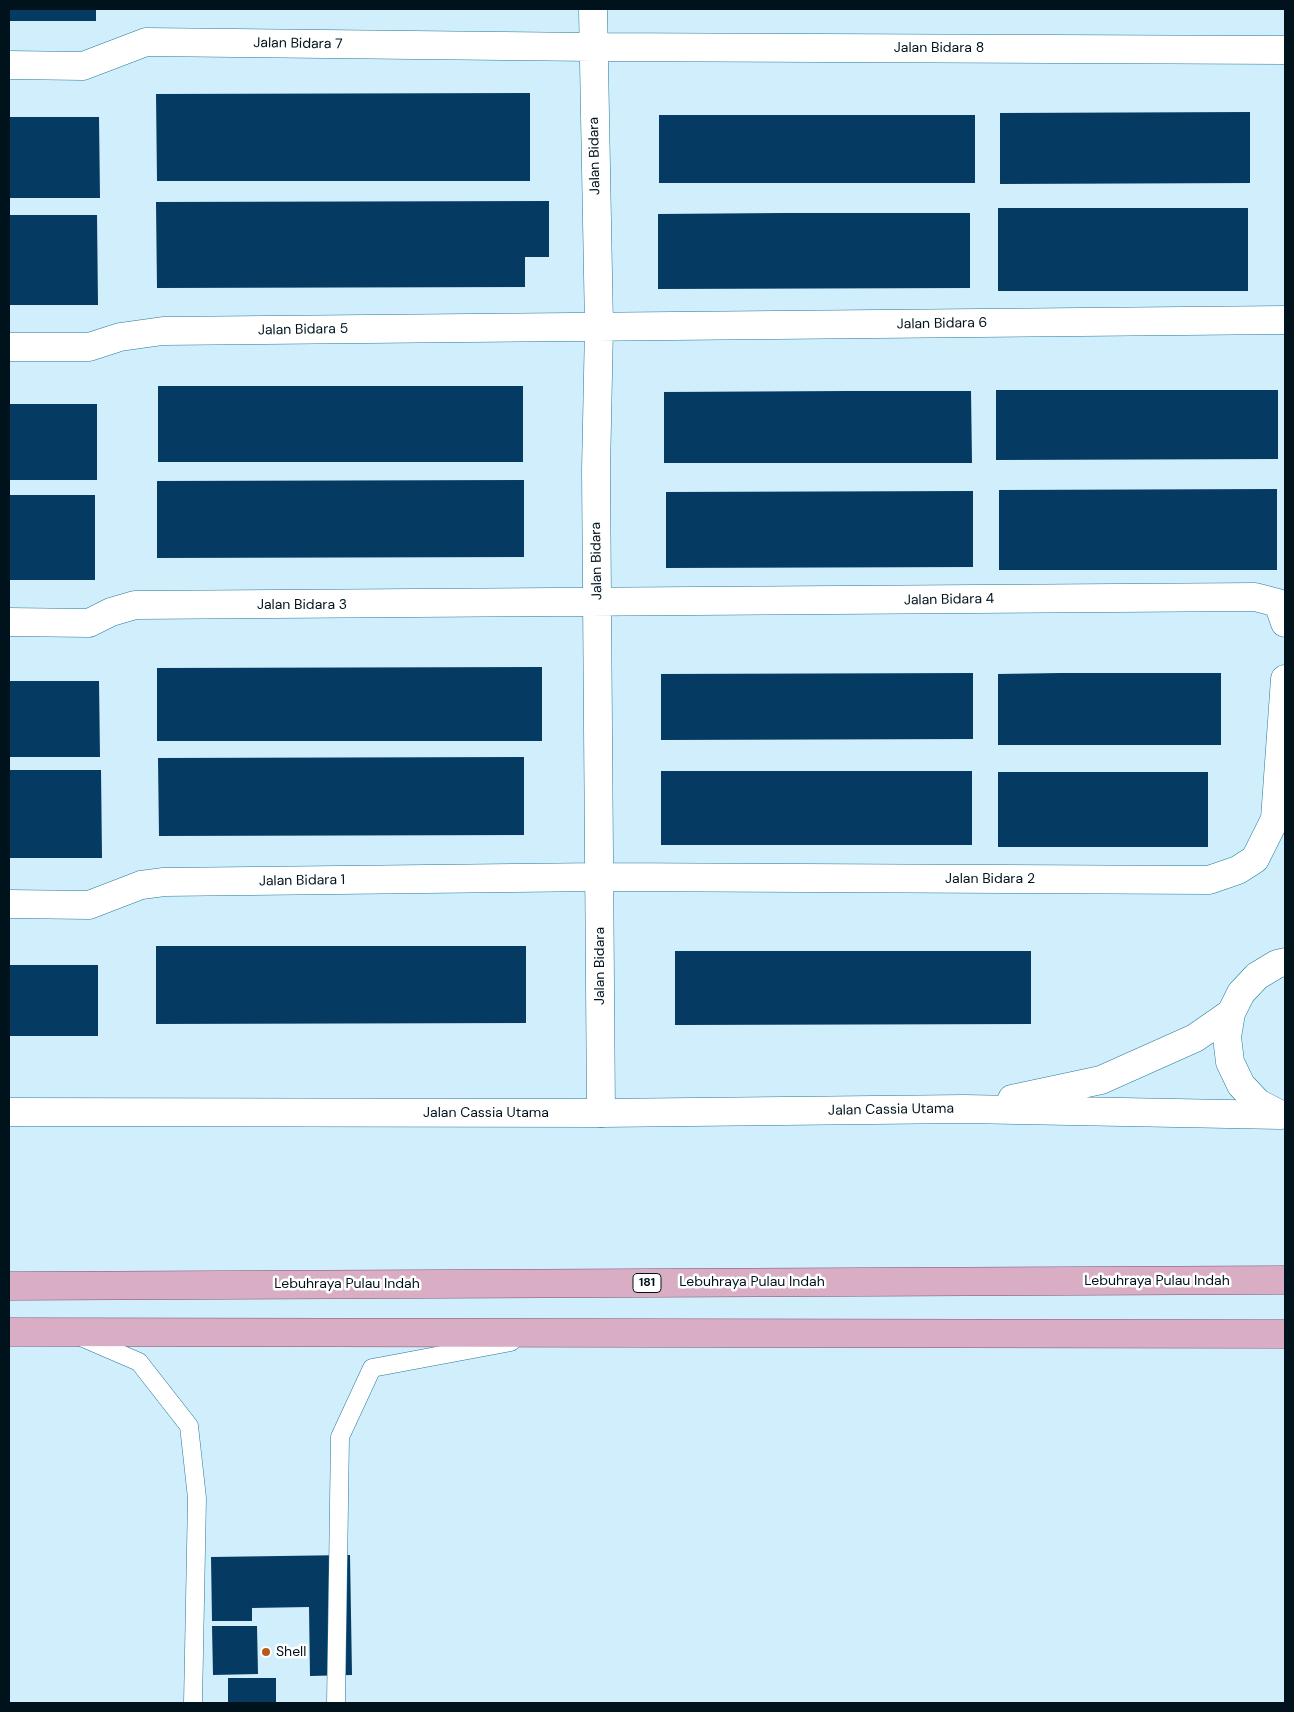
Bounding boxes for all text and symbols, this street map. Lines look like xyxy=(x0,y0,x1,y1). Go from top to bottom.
street label: Jalan Bidara 7 xyxy=(253,35,343,53)
street label: Jalan Bidara 8 xyxy=(894,40,984,56)
street label: Jalan Bidara xyxy=(586,117,604,195)
street label: Jalan Bidara 6 xyxy=(897,315,987,333)
street label: Jalan Bidara 5 xyxy=(258,321,348,339)
street label: Jalan Bidara xyxy=(588,522,606,600)
street label: Jalan Bidara 4 xyxy=(904,591,994,609)
street label: Jalan Bidara 3 xyxy=(257,597,347,613)
street label: Jalan Bidara 2 xyxy=(945,871,1035,887)
street label: Jalan Bidara 1 xyxy=(259,872,345,890)
street label: Jalan Bidara xyxy=(592,927,608,1005)
street label: Jalan Cassia Utama xyxy=(828,1101,954,1119)
street label: Jalan Cassia Utama xyxy=(423,1105,549,1121)
street label: Lebuhraya Pulau Indah xyxy=(1084,1273,1230,1289)
road number: 181 xyxy=(633,1274,661,1292)
street label: Lebuhraya Pulau Indah xyxy=(679,1274,825,1290)
street label: Lebuhraya Pulau Indah xyxy=(274,1276,420,1292)
place label: Shell xyxy=(276,1644,306,1660)
marker: Shell xyxy=(260,1646,272,1658)

